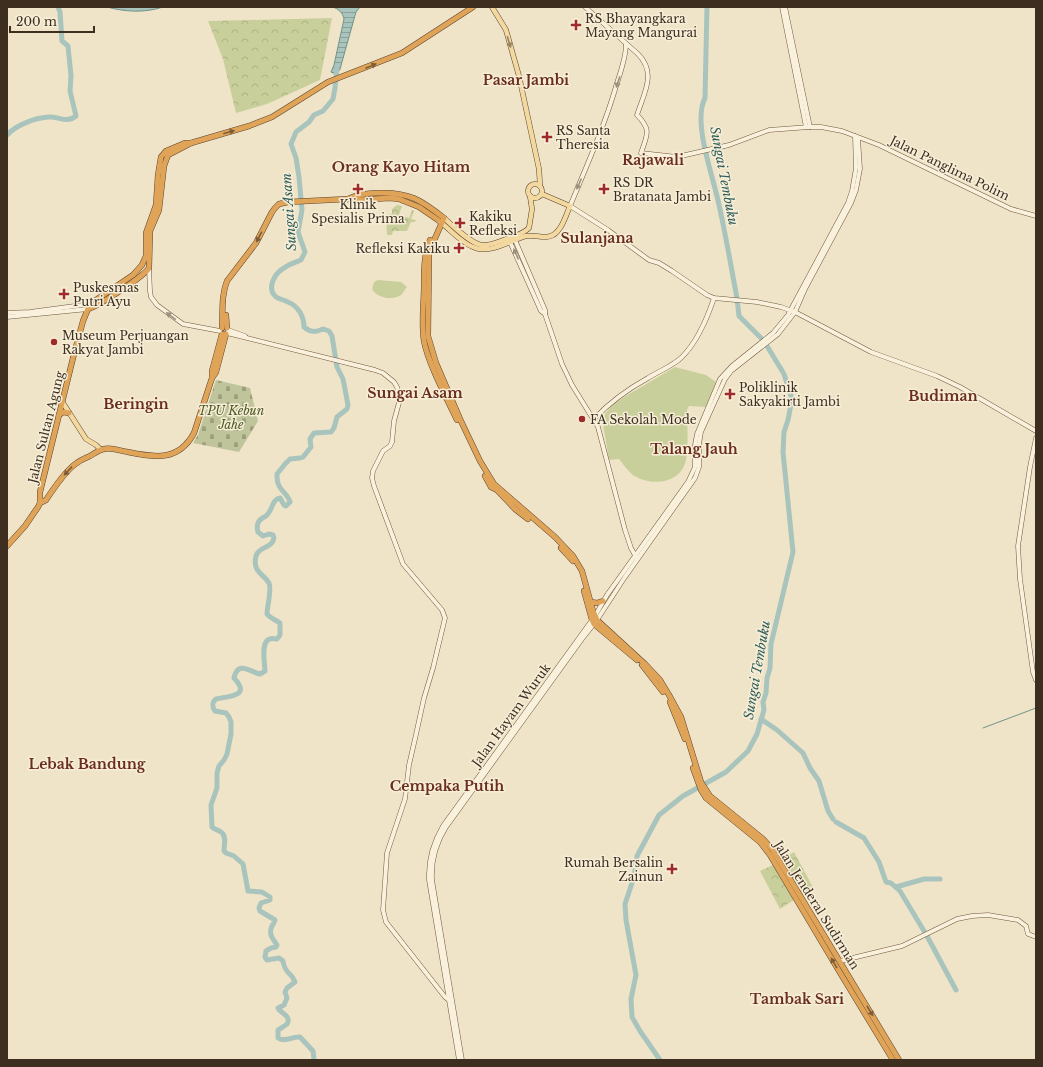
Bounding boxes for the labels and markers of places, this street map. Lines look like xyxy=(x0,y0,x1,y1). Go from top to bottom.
place label: RS Bhayangkara Mayang Mangurai xyxy=(585,11,697,40)
marker: RS Bhayangkara Mayang Mangurai xyxy=(570,19,582,31)
place label: RS Santa Theresia xyxy=(556,123,611,152)
marker: RS Santa Theresia xyxy=(541,131,553,143)
place label: RS DR Bratanata Jambi xyxy=(613,175,711,204)
marker: Klinik Spesialis Prima xyxy=(352,183,364,195)
marker: RS DR Bratanata Jambi xyxy=(598,183,610,195)
place label: Klinik Spesialis Prima xyxy=(311,197,405,226)
place label: Kakiku Refleksi xyxy=(469,209,517,238)
marker: Kakiku Refleksi xyxy=(454,217,466,229)
place label: Refleksi Kakiku xyxy=(355,241,450,256)
marker: Refleksi Kakiku xyxy=(453,242,465,254)
place label: Puskesmas Putri Ayu xyxy=(73,280,139,309)
marker: Puskesmas Putri Ayu xyxy=(58,288,70,300)
place label: Museum Perjuangan Rakyat Jambi xyxy=(62,328,189,357)
marker: Museum Perjuangan Rakyat Jambi xyxy=(49,337,59,347)
place label: Poliklinik Sakyakirti Jambi xyxy=(739,380,840,409)
marker: Poliklinik Sakyakirti Jambi xyxy=(724,388,736,400)
place label: FA Sekolah Mode xyxy=(590,412,697,427)
marker: FA Sekolah Mode xyxy=(577,414,587,424)
place label: Rumah Bersalin Zainun xyxy=(564,855,663,884)
marker: Rumah Bersalin Zainun xyxy=(666,863,678,875)

